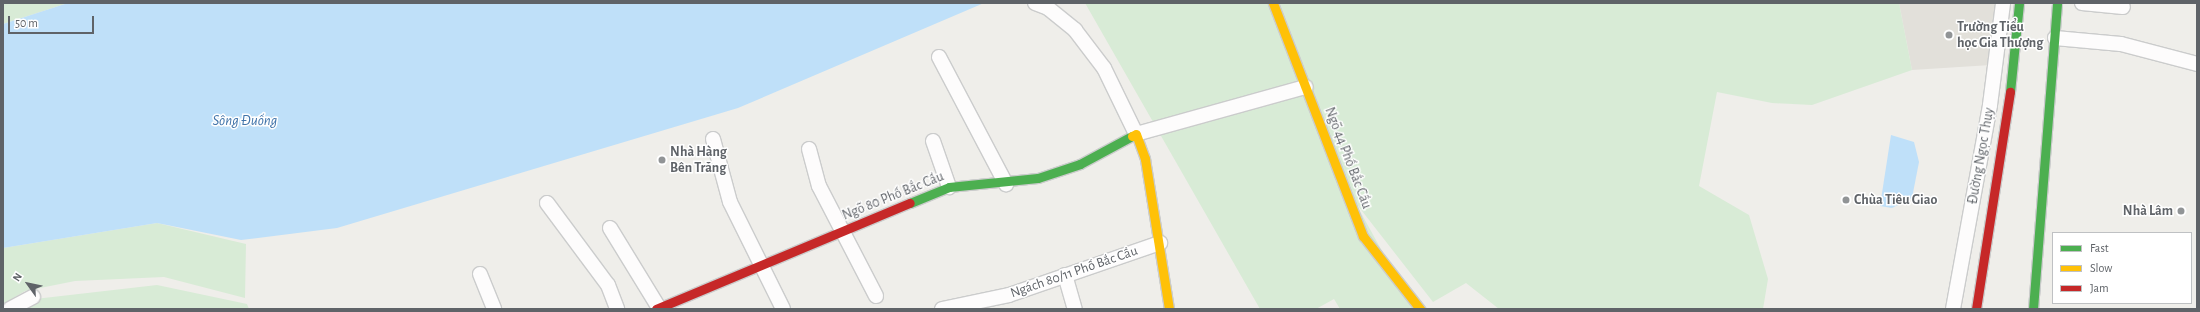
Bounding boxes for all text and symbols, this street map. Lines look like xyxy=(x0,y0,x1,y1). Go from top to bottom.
scale bar xyxy=(10,8,96,34)
text: 50 m xyxy=(15,17,38,29)
place label: Trường Tiểu học Gia Thượng xyxy=(1957,19,2043,52)
marker: Trường Tiểu học Gia Thượng xyxy=(1944,30,1954,40)
street label: Ngõ 44 Phố Bắc Cầu xyxy=(1321,105,1375,211)
street label: Đường Ngọc Thụy xyxy=(1964,106,1998,206)
water label: Sông Đuống xyxy=(213,112,277,130)
place label: Nhà Hàng Bên Trăng xyxy=(670,144,727,176)
marker: Nhà Hàng Bên Trăng xyxy=(657,155,667,165)
street label: Ngõ 80 Phố Bắc Cầu xyxy=(840,168,946,224)
place label: Chùa Tiêu Giao xyxy=(1854,192,1937,208)
marker: Chùa Tiêu Giao xyxy=(1841,195,1851,205)
place label: Nhà Lâm xyxy=(2123,203,2173,219)
marker: Nhà Lâm xyxy=(2176,206,2186,216)
legend xyxy=(2052,232,2192,304)
street label: Ngách 80/11 Phố Bắc Cầu xyxy=(1008,242,1140,302)
text: Fast xyxy=(2090,242,2109,254)
text: Slow xyxy=(2090,262,2112,274)
north arrow xyxy=(8,264,48,304)
text: N xyxy=(11,271,24,283)
text: Jam xyxy=(2090,282,2109,294)

